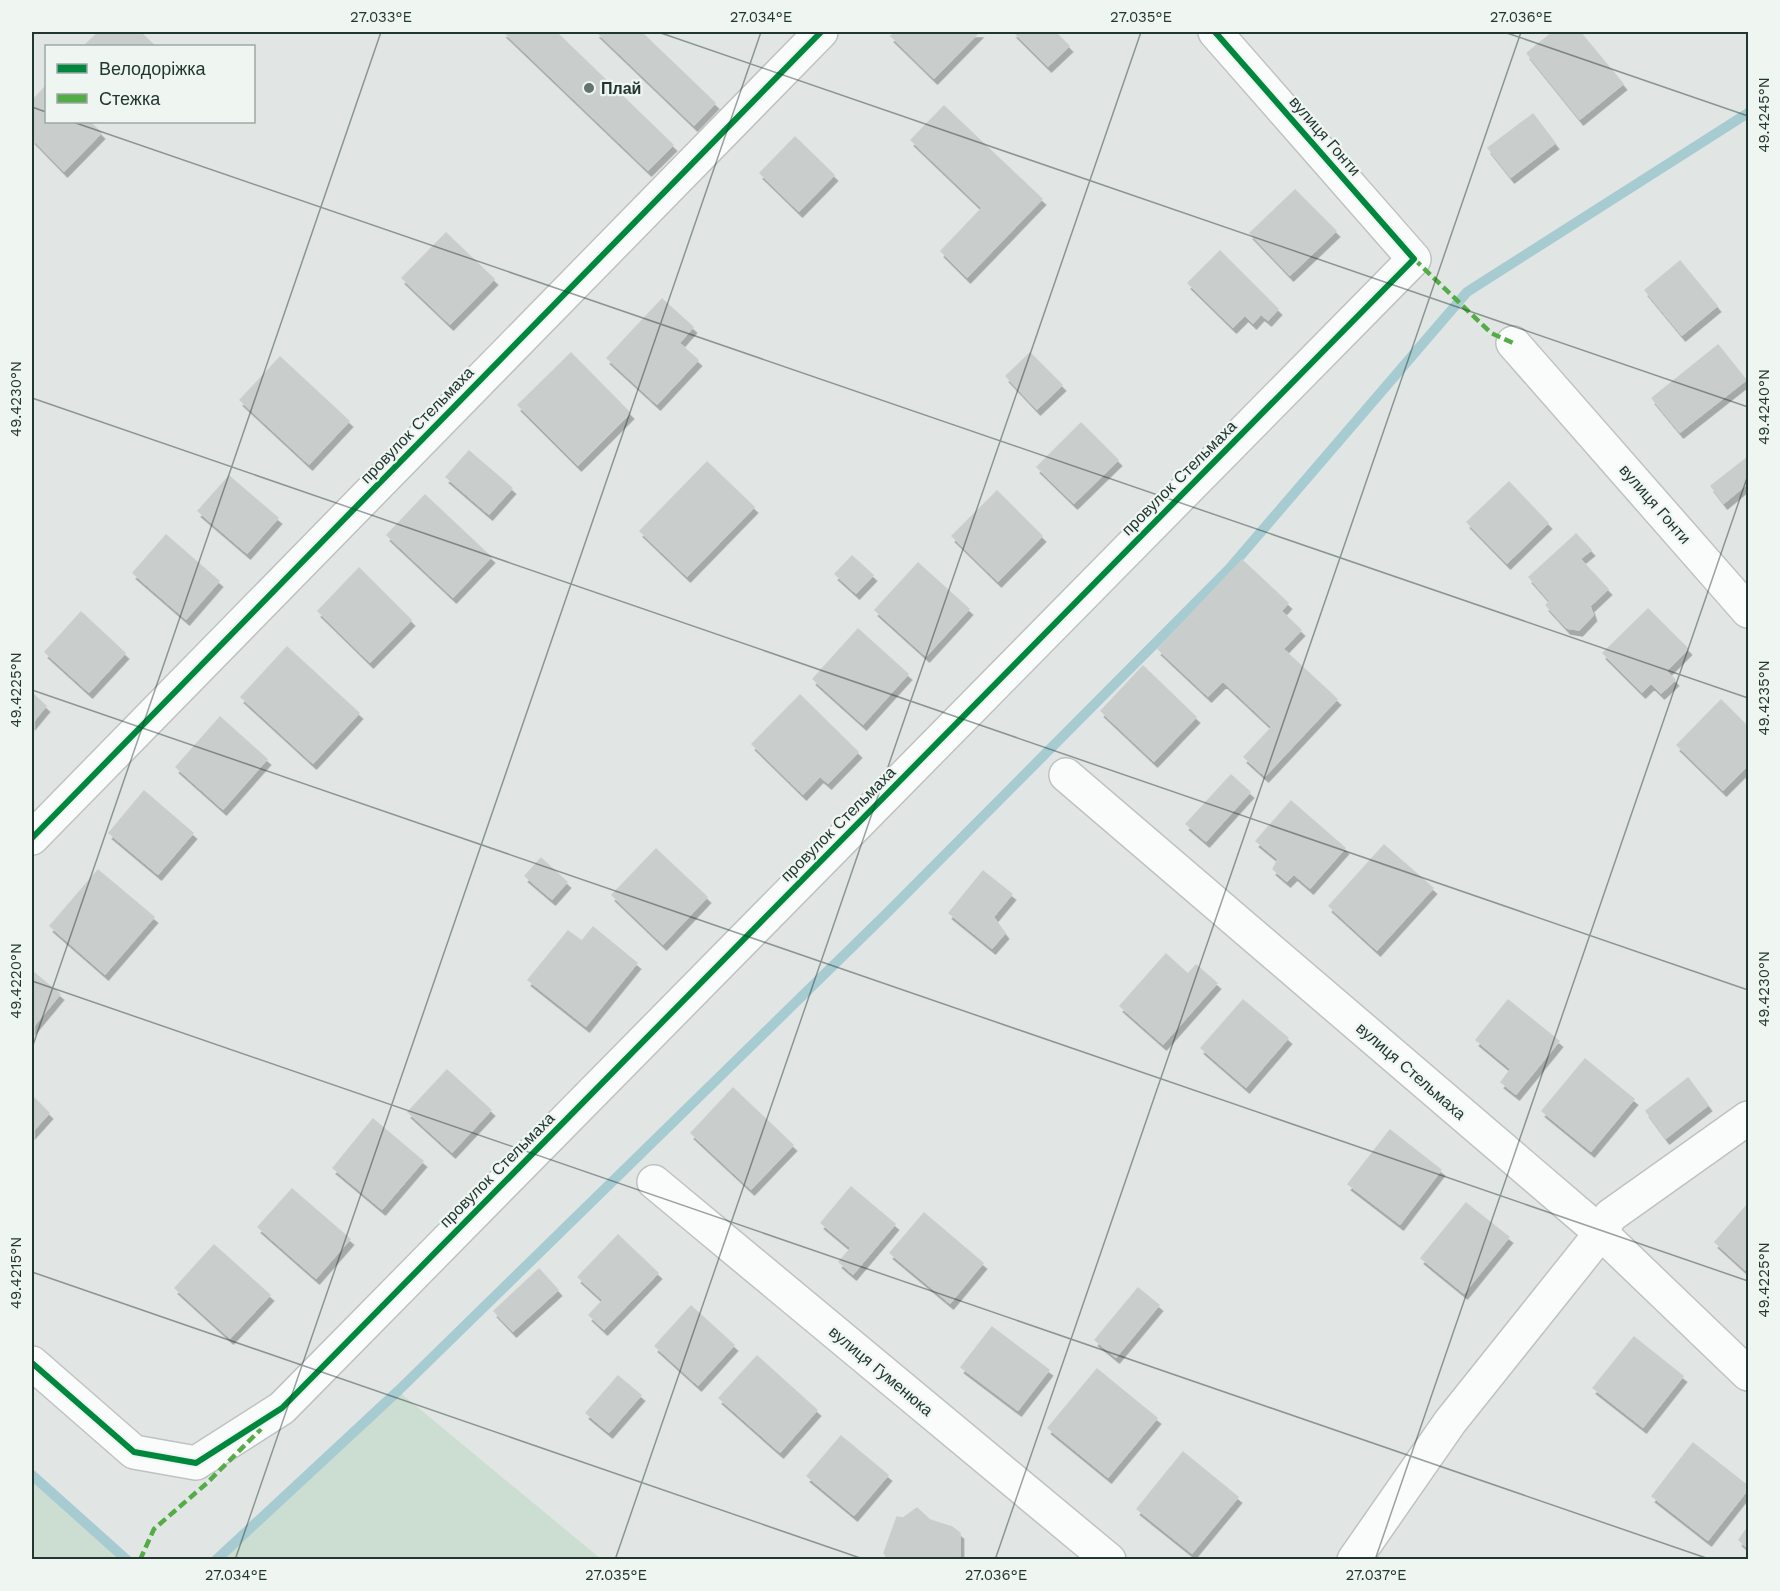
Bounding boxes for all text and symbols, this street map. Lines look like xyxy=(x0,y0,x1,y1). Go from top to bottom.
text: 27.033°E xyxy=(350,8,412,26)
text: 27.034°E xyxy=(730,8,792,26)
text: 27.035°E xyxy=(1110,8,1172,26)
text: 27.036°E xyxy=(1490,8,1552,26)
legend xyxy=(45,45,255,123)
text: Велодоріжка xyxy=(99,58,207,79)
text: 49.4245°N xyxy=(1755,77,1773,153)
place label: Плай xyxy=(601,79,641,98)
marker: Плай xyxy=(582,81,596,95)
text: Стежка xyxy=(99,88,161,109)
street label: вулиця Гонти xyxy=(1285,92,1365,180)
text: 49.4230°N xyxy=(7,361,25,437)
street label: провулок Стельмаха xyxy=(357,363,478,487)
text: 49.4240°N xyxy=(1755,369,1773,445)
street label: провулок Стельмаха xyxy=(1118,417,1240,539)
street label: вулиця Гонти xyxy=(1615,460,1695,548)
text: 49.4225°N xyxy=(7,652,25,728)
text: 49.4235°N xyxy=(1755,660,1773,736)
street label: провулок Стельмаха xyxy=(777,763,899,885)
text: 49.4220°N xyxy=(7,943,25,1019)
text: 49.4230°N xyxy=(1755,951,1773,1027)
street label: вулиця Стельмаха xyxy=(1352,1018,1470,1124)
street label: провулок Стельмаха xyxy=(436,1109,558,1231)
text: 49.4215°N xyxy=(7,1237,25,1309)
text: 49.4225°N xyxy=(1755,1242,1773,1318)
street label: вулиця Гуменюка xyxy=(825,1322,937,1420)
text: 27.034°E xyxy=(205,1566,267,1584)
text: 27.035°E xyxy=(585,1566,647,1584)
text: 27.036°E xyxy=(965,1566,1027,1584)
text: 27.037°E xyxy=(1345,1566,1407,1584)

